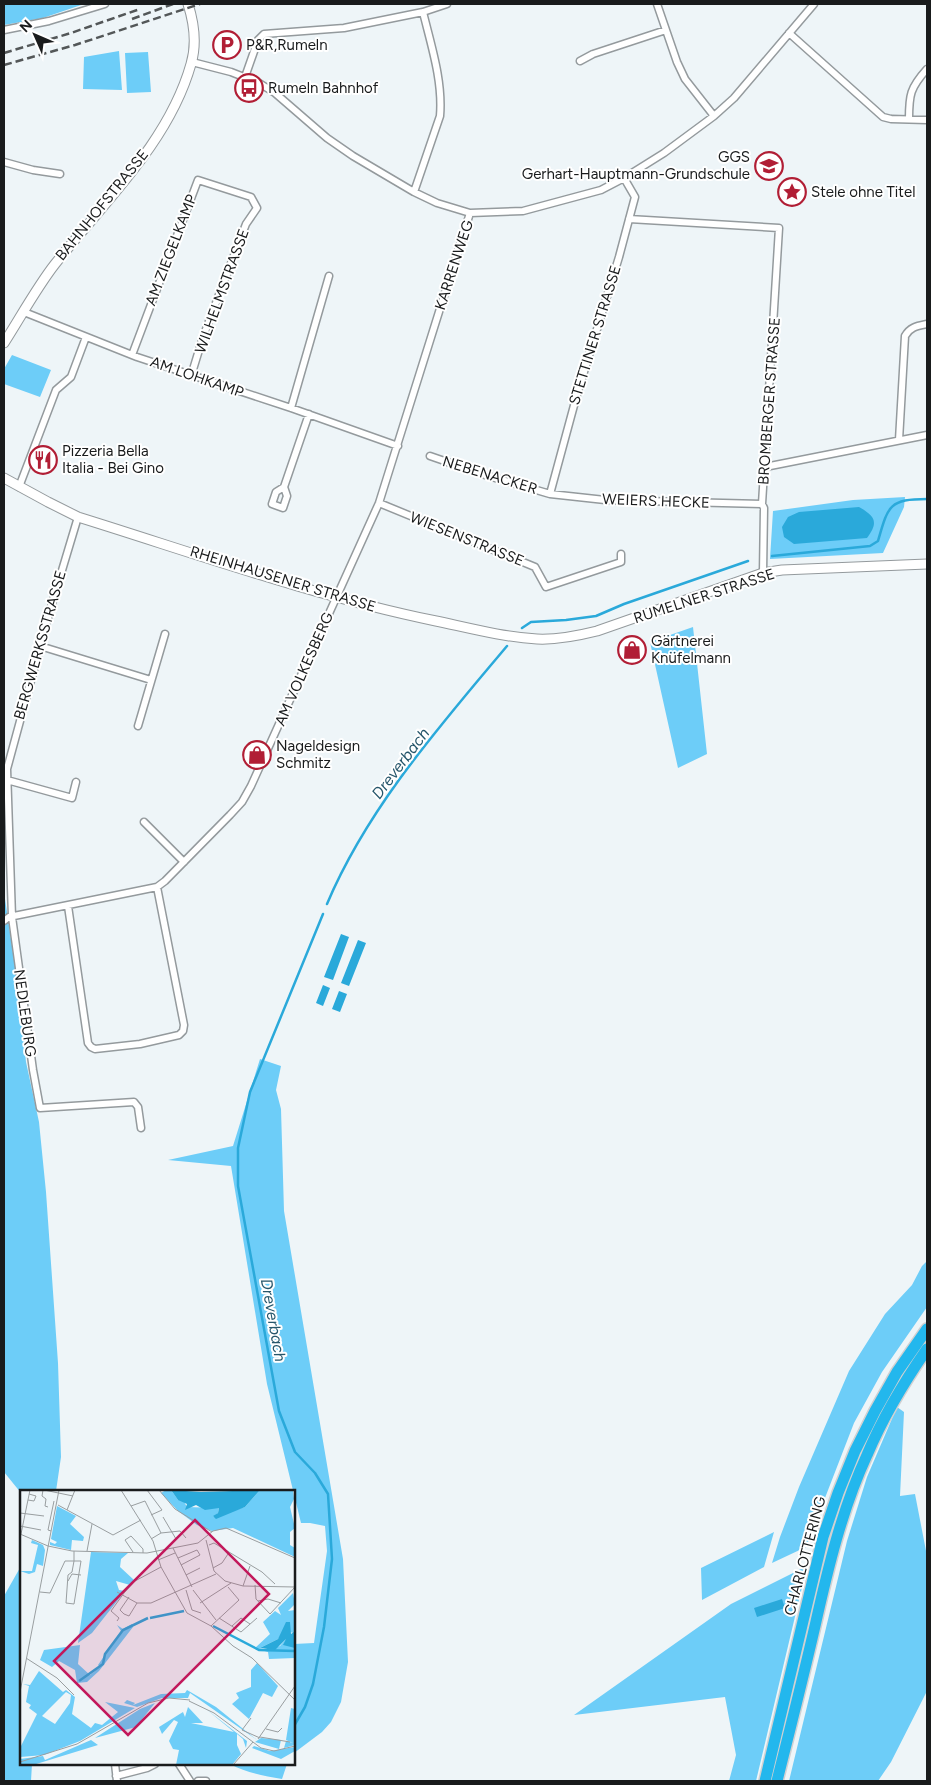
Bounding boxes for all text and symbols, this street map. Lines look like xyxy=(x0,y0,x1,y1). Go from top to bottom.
north arrow xyxy=(10,10,60,60)
text: N xyxy=(16,16,36,36)
parking icon: P&R,Rumeln xyxy=(212,30,242,60)
place label: P&R,Rumeln xyxy=(246,36,328,54)
bus stop icon: Rumeln Bahnhof xyxy=(234,73,264,103)
place label: Rumeln Bahnhof xyxy=(268,79,379,97)
street label: BAHNHOFSTRASSE xyxy=(52,146,152,264)
place label: GGS Gerhart-Hauptmann-Grundschule xyxy=(522,148,750,183)
school or university icon: GGS Gerhart-Hauptmann-Grundschule xyxy=(754,151,784,181)
place icon: Stele ohne Titel xyxy=(777,177,807,207)
place label: Stele ohne Titel xyxy=(811,183,915,201)
street label: AM ZIEGELKAMP xyxy=(141,191,201,308)
street label: KARRENWEG xyxy=(431,218,477,312)
street label: WILHELMSTRASSE xyxy=(191,226,253,356)
street label: STETTINER STRASSE xyxy=(565,263,625,407)
street label: BROMBERGER STRASSE xyxy=(754,317,784,485)
street label: AM LOHKAMP xyxy=(148,353,246,402)
place label: Pizzeria Bella Italia - Bei Gino xyxy=(62,442,164,477)
restaurant icon: Pizzeria Bella Italia - Bei Gino xyxy=(28,445,58,475)
street label: NEBENACKER xyxy=(440,452,540,498)
street label: WEIERS HECKE xyxy=(602,490,710,512)
street label: WIESENSTRASSE xyxy=(407,508,527,570)
street label: RHEINHAUSENER STRASSE xyxy=(188,542,378,616)
street label: RUMELNER STRASSE xyxy=(631,565,777,627)
street label: BERGWERKSSTRASSE xyxy=(10,568,70,722)
street label: AM VOLKESBERG xyxy=(271,609,337,729)
place label: Gärtnerei Knüfelmann xyxy=(651,632,731,667)
shop icon: Gärtnerei Knüfelmann xyxy=(617,635,647,665)
water label: Dreverbach xyxy=(368,724,433,803)
place label: Nageldesign Schmitz xyxy=(276,737,360,772)
shop icon: Nageldesign Schmitz xyxy=(242,740,272,770)
street label: NEDLEBURG xyxy=(10,968,40,1058)
water label: Dreverbach xyxy=(257,1277,290,1363)
inset map xyxy=(20,1490,295,1765)
street label: CHARLOTTERING xyxy=(780,1494,830,1618)

